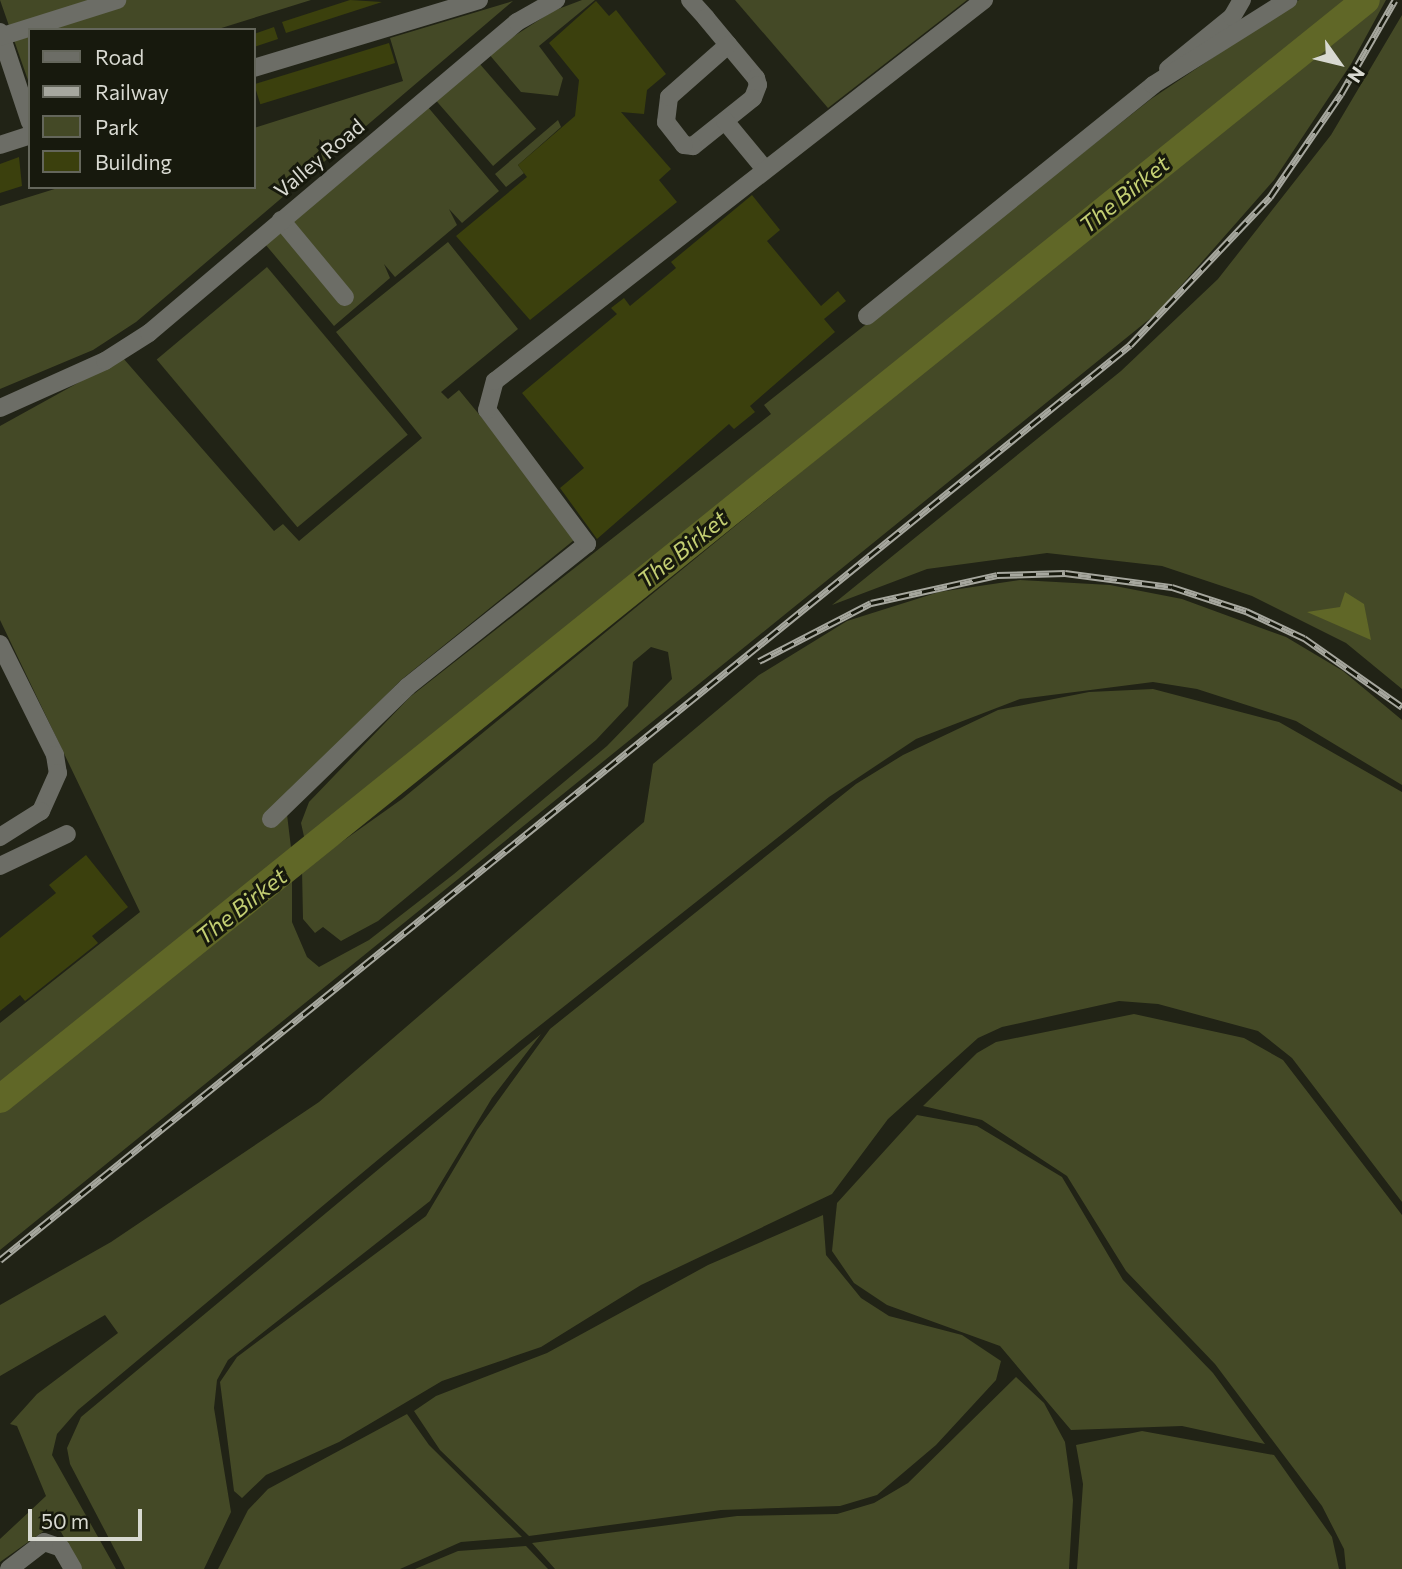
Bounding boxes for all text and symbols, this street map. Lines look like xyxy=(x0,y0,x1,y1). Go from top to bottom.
legend xyxy=(28,28,256,189)
north arrow xyxy=(1304,28,1374,98)
text: Road xyxy=(95,44,144,69)
text: N xyxy=(1343,63,1370,87)
text: Railway xyxy=(95,79,169,104)
street label: Valley Road xyxy=(269,113,369,203)
text: Park xyxy=(95,114,139,139)
text: Building xyxy=(95,149,172,174)
water label: The Birket xyxy=(1073,149,1175,239)
water label: The Birket xyxy=(631,504,733,594)
water label: The Birket xyxy=(190,862,292,950)
scale bar xyxy=(32,1496,145,1540)
text: 50 m xyxy=(41,1508,89,1533)

